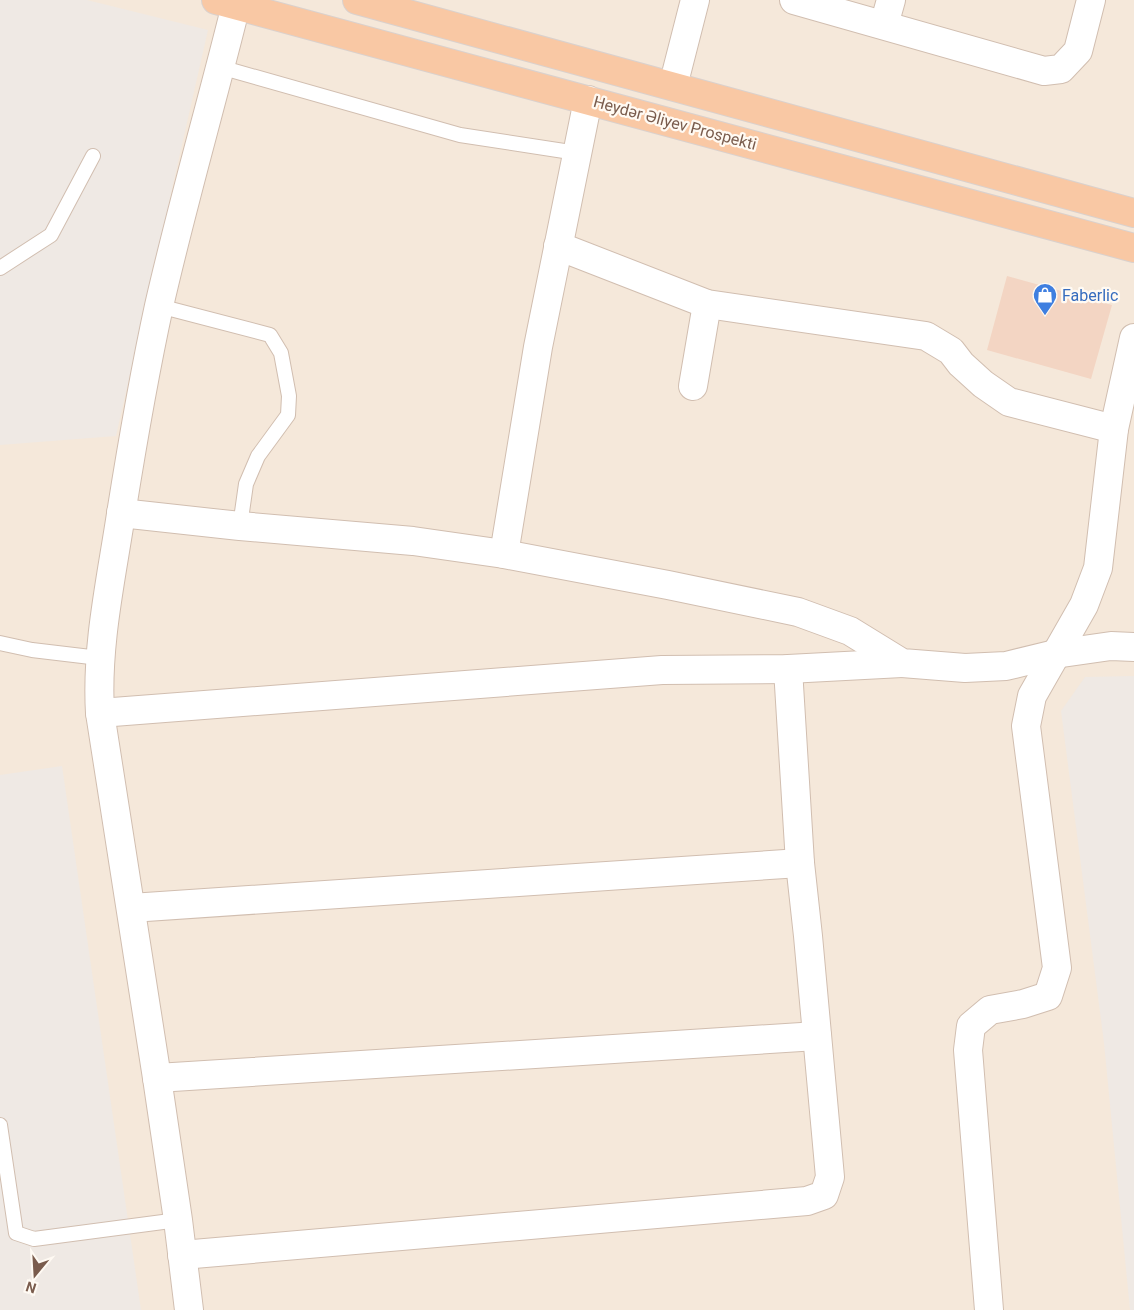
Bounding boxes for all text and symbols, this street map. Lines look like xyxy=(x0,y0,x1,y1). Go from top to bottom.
street label: Heydər Əliyev Prospekti xyxy=(591,92,759,154)
shop icon: Faberlic xyxy=(1032,282,1058,316)
place label: Faberlic xyxy=(1062,286,1118,305)
north arrow xyxy=(10,1250,60,1300)
text: N xyxy=(24,1278,38,1297)

